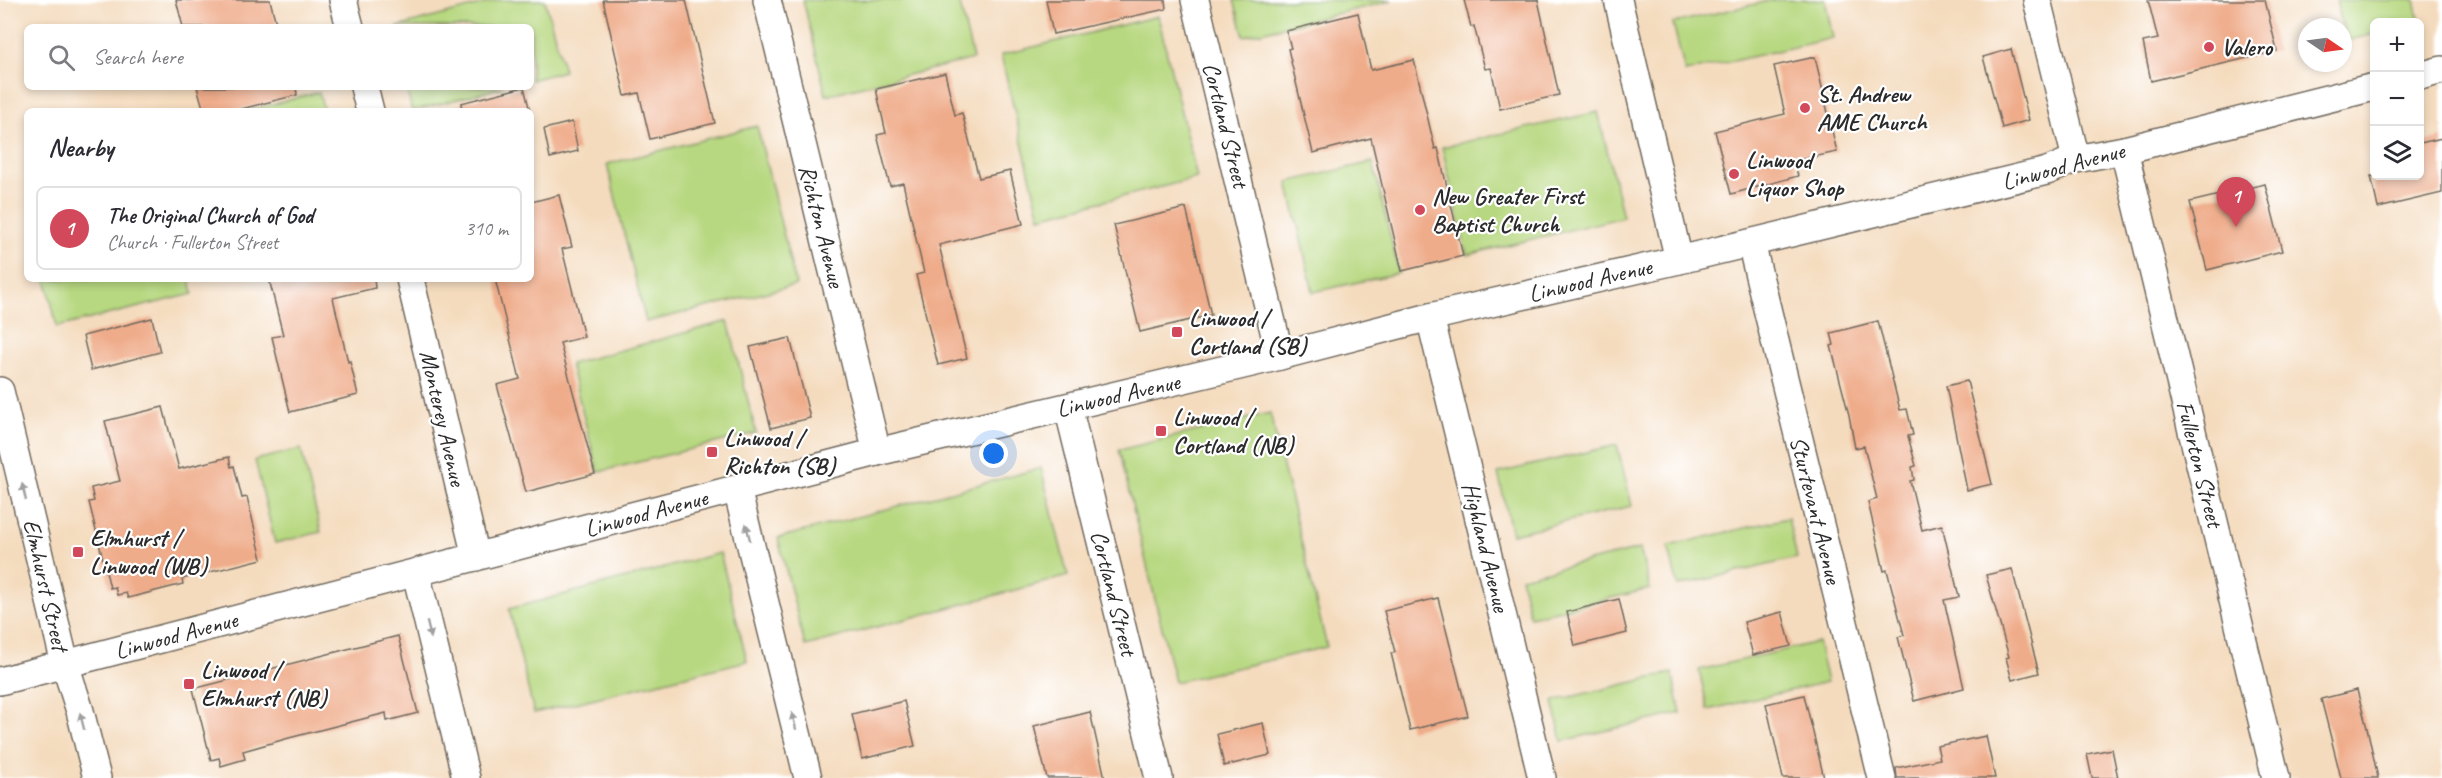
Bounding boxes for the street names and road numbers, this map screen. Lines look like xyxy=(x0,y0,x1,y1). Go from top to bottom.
street label: Cortland Street xyxy=(1196,59,1257,193)
street label: Linwood Avenue xyxy=(1999,135,2130,197)
street label: Richton Avenue xyxy=(792,162,852,292)
street label: Linwood Avenue xyxy=(1525,251,1657,309)
street label: Monterey Avenue xyxy=(413,347,474,491)
street label: Linwood Avenue xyxy=(1053,366,1185,424)
street label: Fullerton Street xyxy=(2170,398,2231,532)
street label: Sturtevant Avenue xyxy=(1783,433,1849,589)
street label: Highland Avenue xyxy=(1455,479,1517,617)
street label: Linwood Avenue xyxy=(582,482,713,544)
street label: Elmhurst Street xyxy=(16,516,76,657)
street label: Cortland Street xyxy=(1084,527,1145,661)
street label: Linwood Avenue xyxy=(112,604,243,666)

